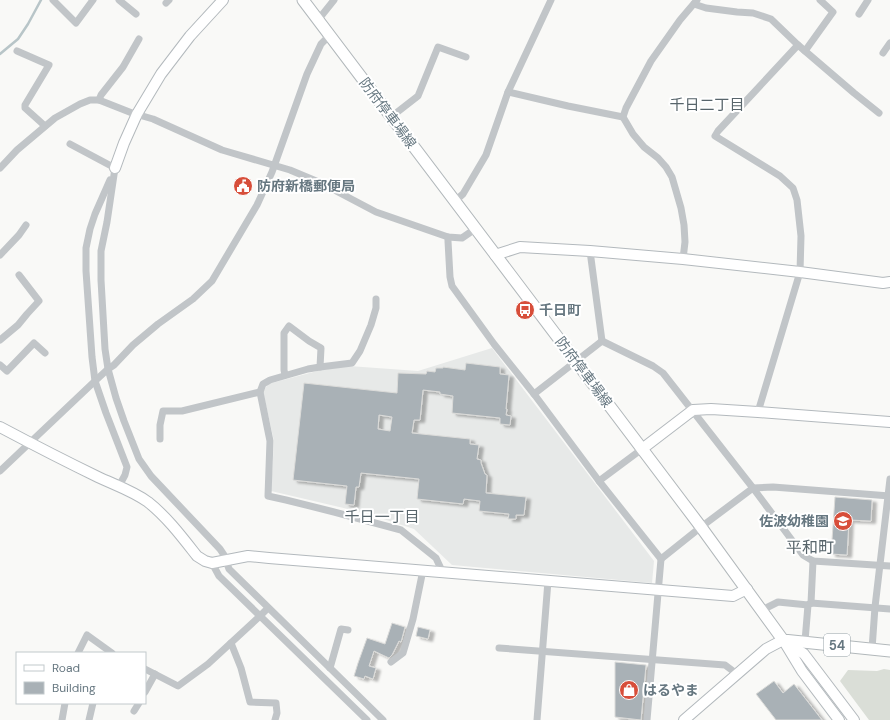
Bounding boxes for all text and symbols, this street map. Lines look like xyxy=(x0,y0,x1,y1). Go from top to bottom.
street label: 防府停車場線 xyxy=(356,74,420,152)
district label: 千日二丁目 xyxy=(669,95,745,115)
public building icon: 防府新橋郵便局 xyxy=(232,175,254,197)
place label: 防府新橋郵便局 xyxy=(257,177,355,195)
bus stop icon: 千日町 xyxy=(514,299,536,321)
place label: 千日町 xyxy=(539,301,581,319)
street label: 防府停車場線 xyxy=(552,333,616,411)
district label: 千日一丁目 xyxy=(344,507,420,527)
school or university icon: 佐波幼稚園 xyxy=(832,510,854,532)
place label: 佐波幼稚園 xyxy=(759,512,829,530)
district label: 平和町 xyxy=(786,537,834,558)
road number: 54 xyxy=(824,634,850,656)
legend xyxy=(16,652,146,704)
text: Road xyxy=(52,660,80,676)
shop icon: はるやま xyxy=(618,679,640,701)
text: Building xyxy=(52,680,96,696)
place label: はるやま xyxy=(643,681,699,699)

